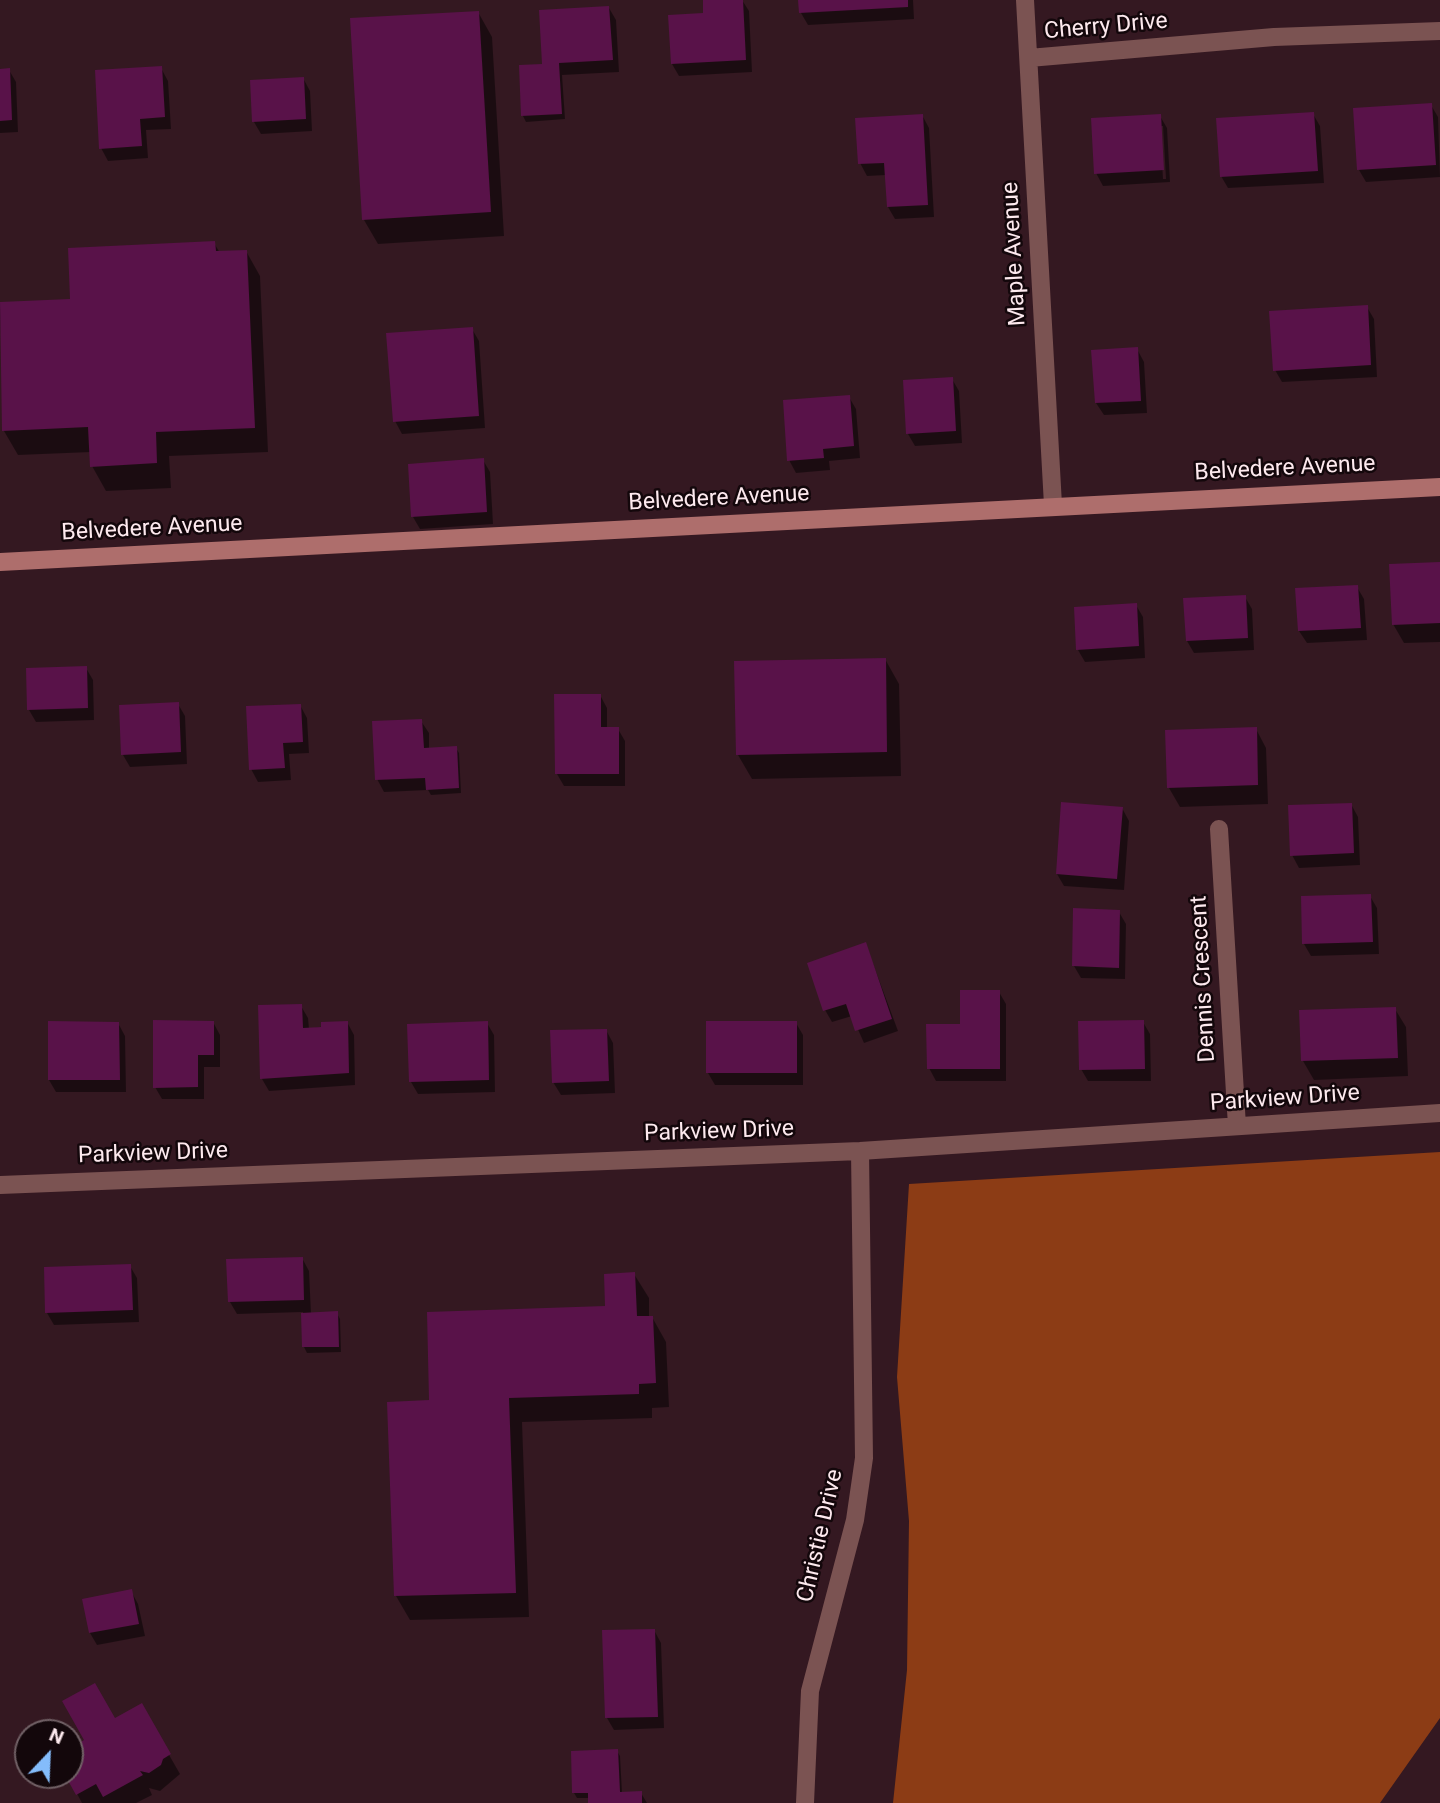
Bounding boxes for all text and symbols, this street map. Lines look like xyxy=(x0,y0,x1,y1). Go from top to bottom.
street label: Cherry Drive xyxy=(1043,8,1169,46)
street label: Maple Avenue xyxy=(997,181,1033,327)
street label: Belvedere Avenue xyxy=(1194,450,1376,488)
street label: Belvedere Avenue xyxy=(628,480,810,518)
street label: Belvedere Avenue xyxy=(61,510,243,548)
street label: Dennis Crescent xyxy=(1186,895,1222,1063)
street label: Parkview Drive xyxy=(1209,1080,1361,1118)
street label: Parkview Drive xyxy=(644,1116,794,1148)
street label: Parkview Drive xyxy=(78,1138,228,1170)
street label: Christie Drive xyxy=(792,1467,850,1605)
north arrow xyxy=(14,1719,84,1789)
text: N xyxy=(46,1723,67,1749)

